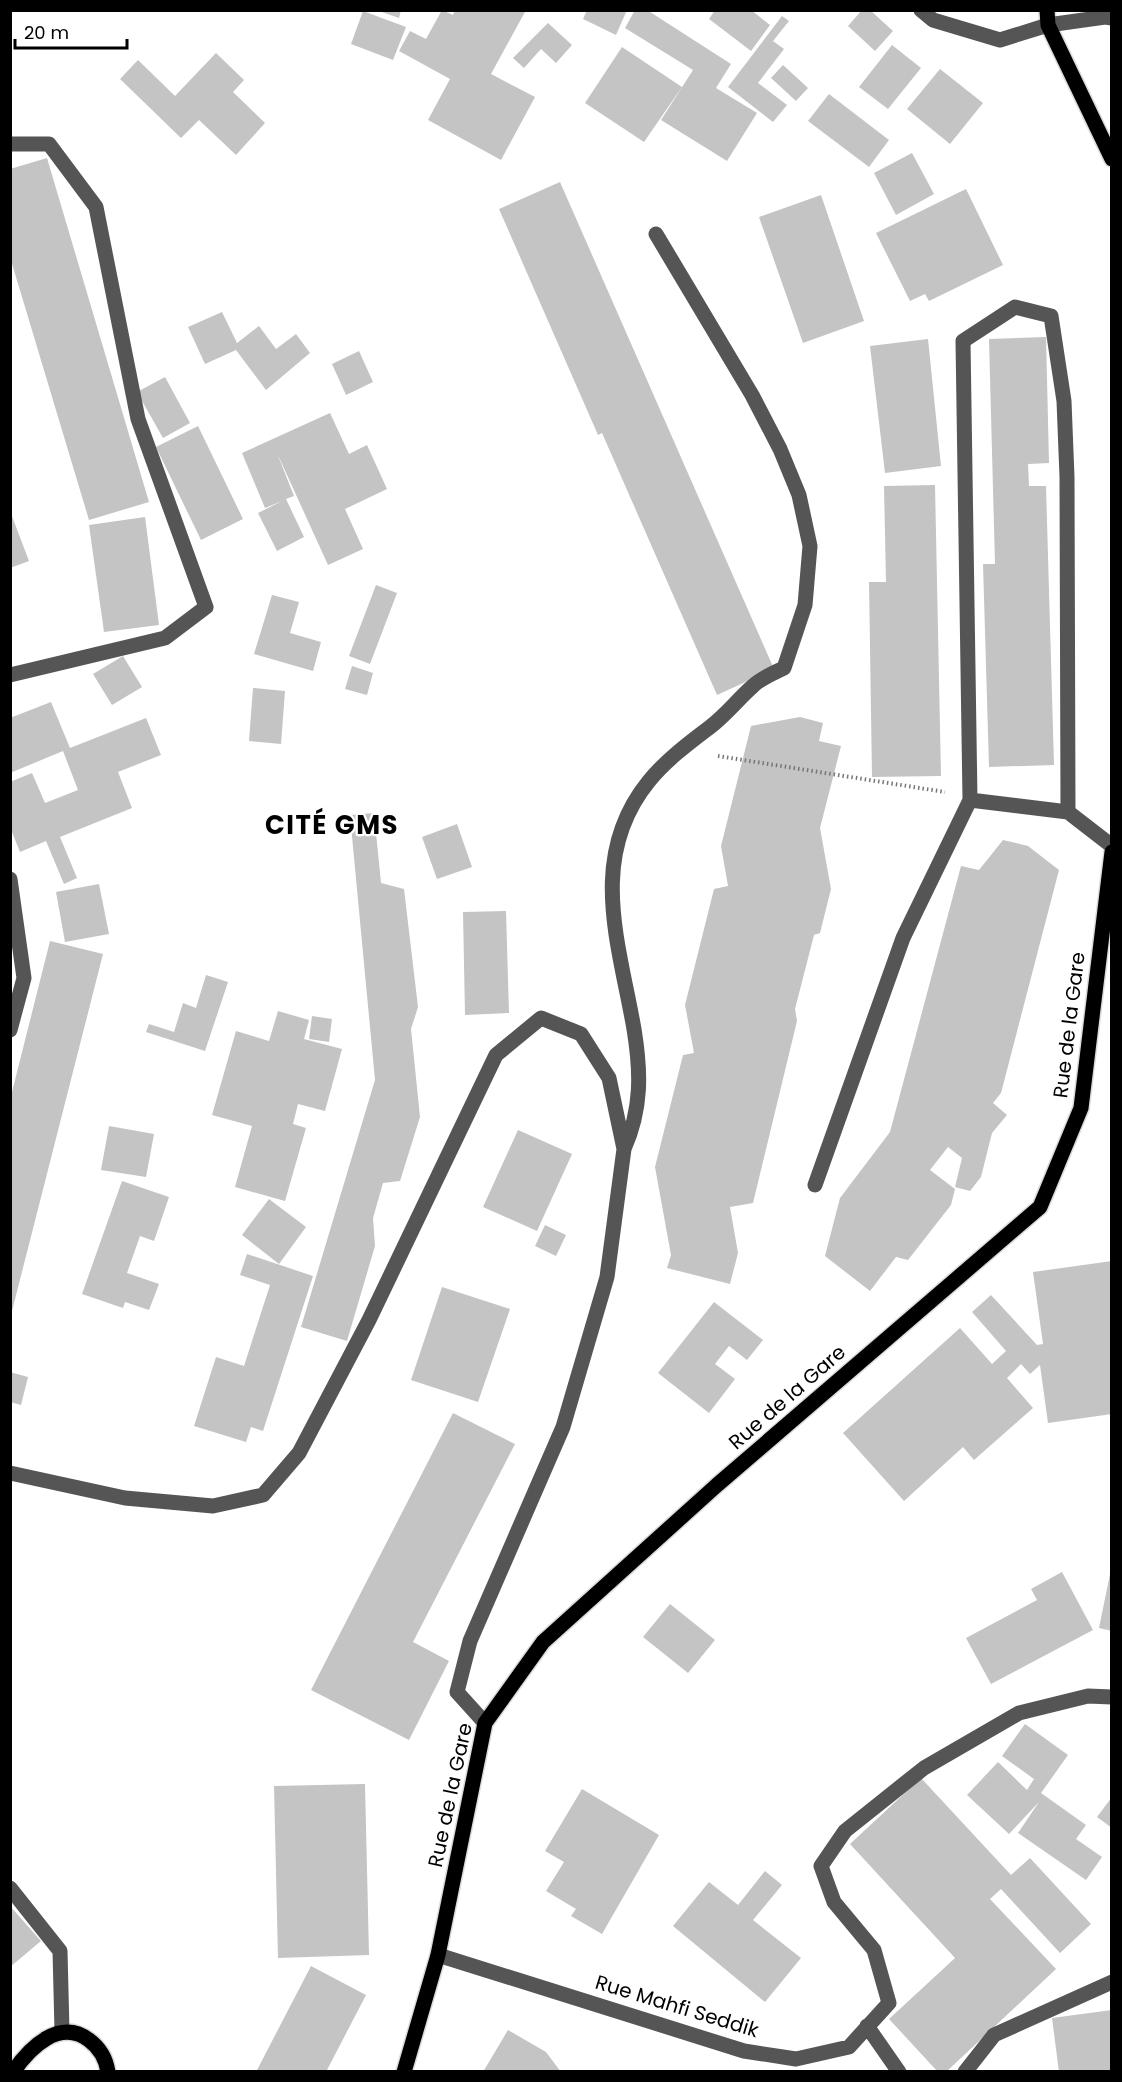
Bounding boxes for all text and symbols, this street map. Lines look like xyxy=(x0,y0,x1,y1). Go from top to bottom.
scale bar xyxy=(15,12,128,50)
text: 20 m xyxy=(24,20,69,45)
district label: CITÉ GMS xyxy=(265,807,399,843)
street label: Rue de la Gare xyxy=(1046,950,1092,1100)
street label: Rue de la Gare xyxy=(722,1338,852,1456)
street label: Rue de la Gare xyxy=(421,1720,479,1870)
street label: Rue Mahfi Seddik xyxy=(592,1968,763,2044)

